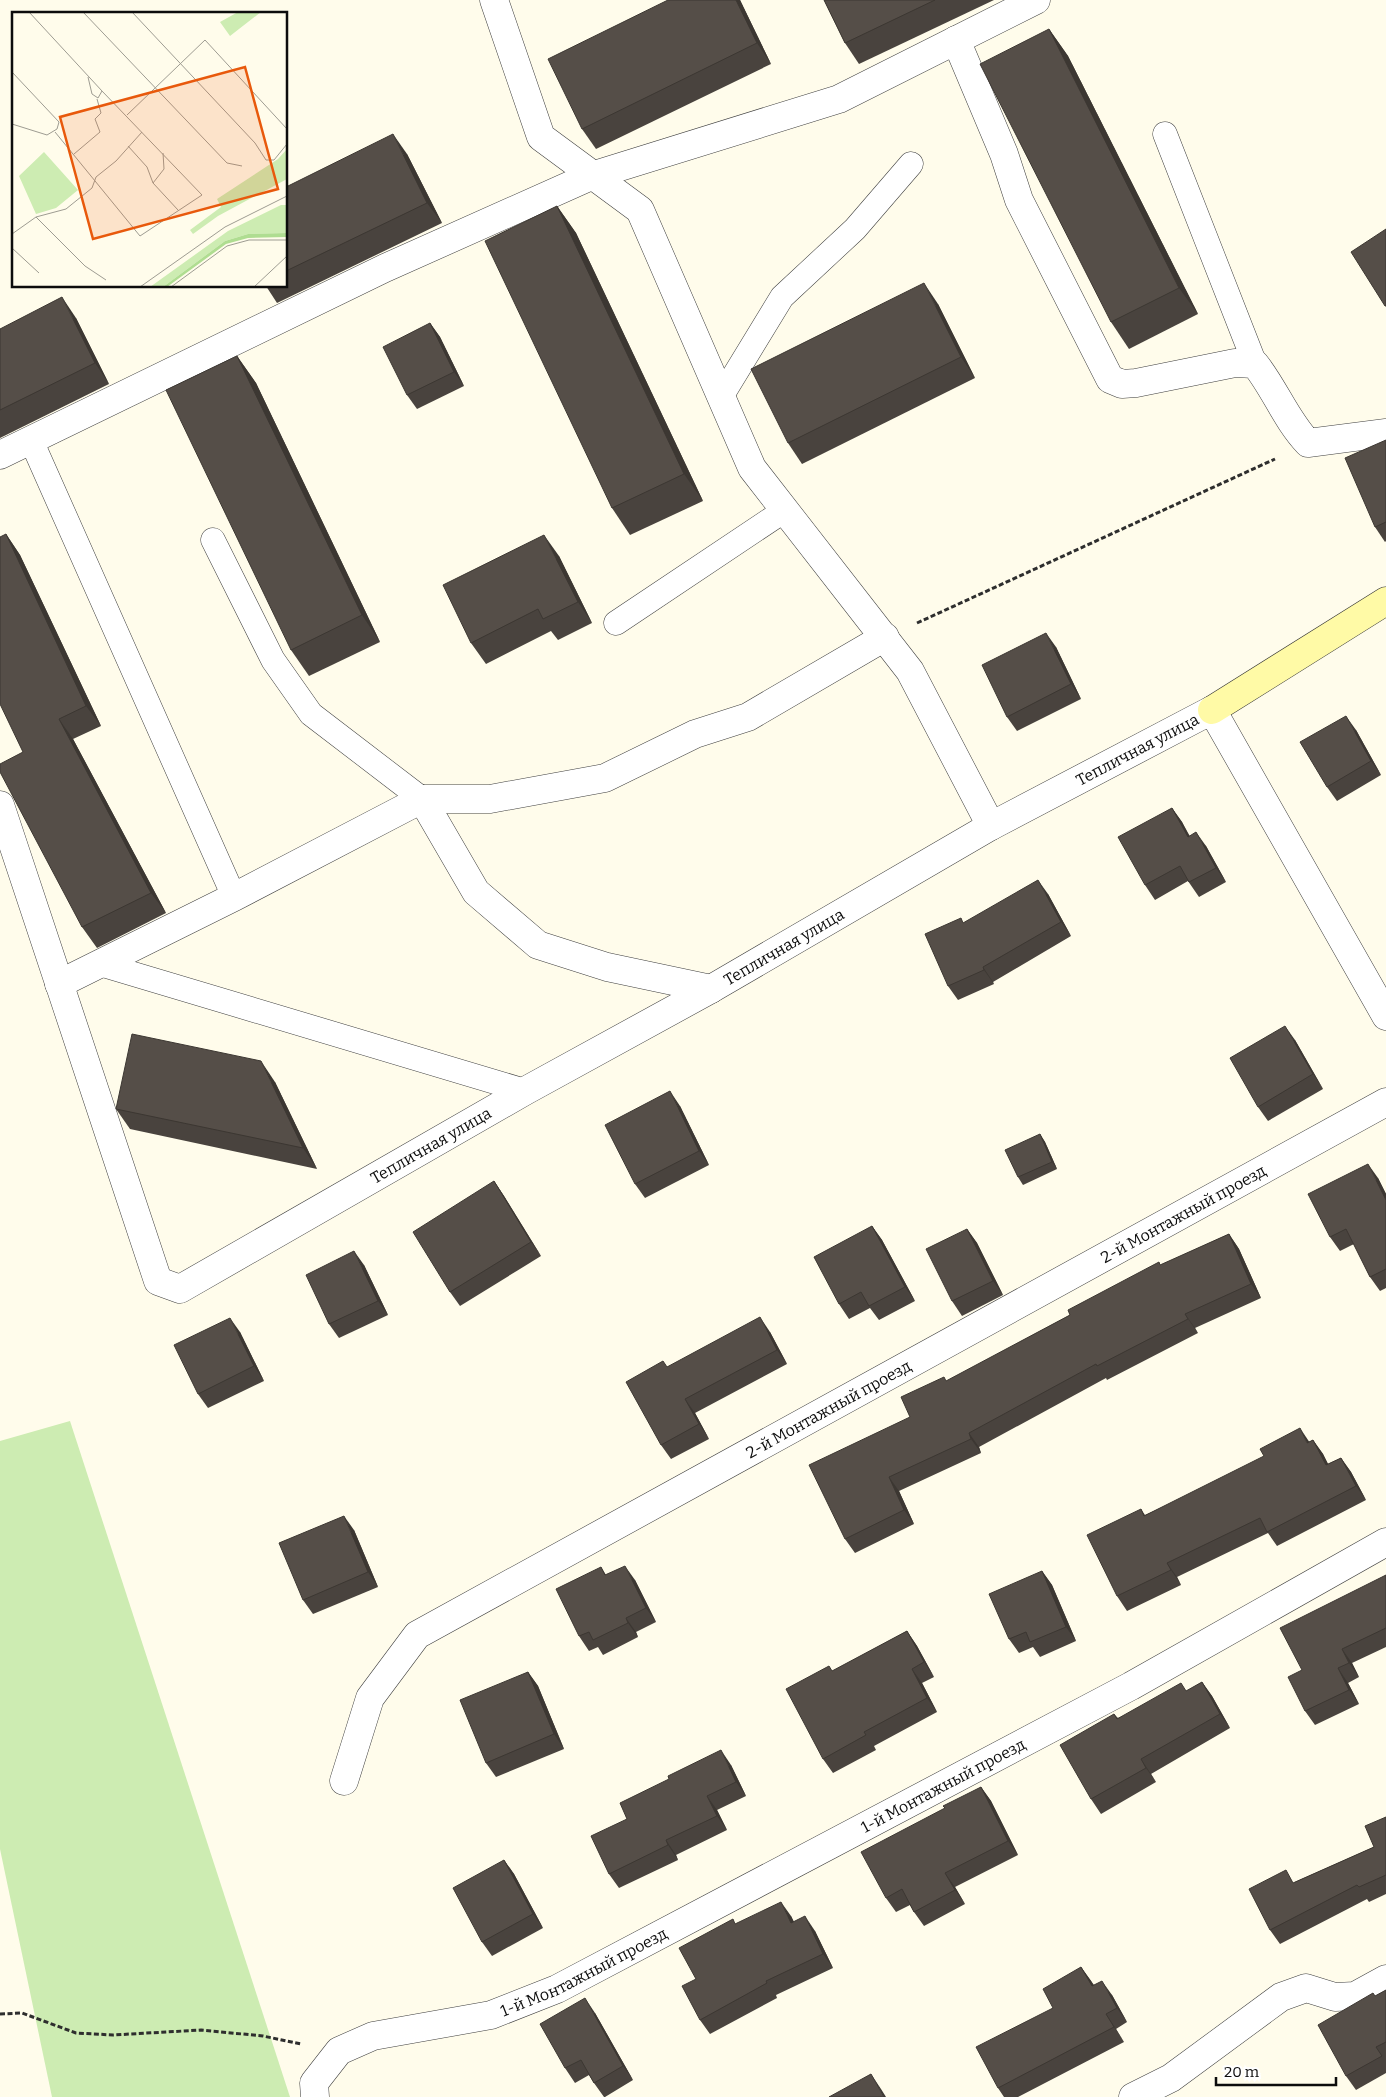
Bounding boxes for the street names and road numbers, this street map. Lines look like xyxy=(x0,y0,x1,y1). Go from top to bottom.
street label: Тепличная улица xyxy=(1073,710,1202,790)
street label: Тепличная улица xyxy=(720,905,848,990)
street label: Тепличная улица xyxy=(367,1103,495,1188)
street label: 2-й Монтажный проезд xyxy=(1098,1161,1270,1267)
street label: 2-й Монтажный проезд xyxy=(743,1356,915,1462)
street label: 1-й Монтажный проезд xyxy=(858,1734,1029,1837)
street label: 1-й Монтажный проезд xyxy=(498,1923,671,2020)

